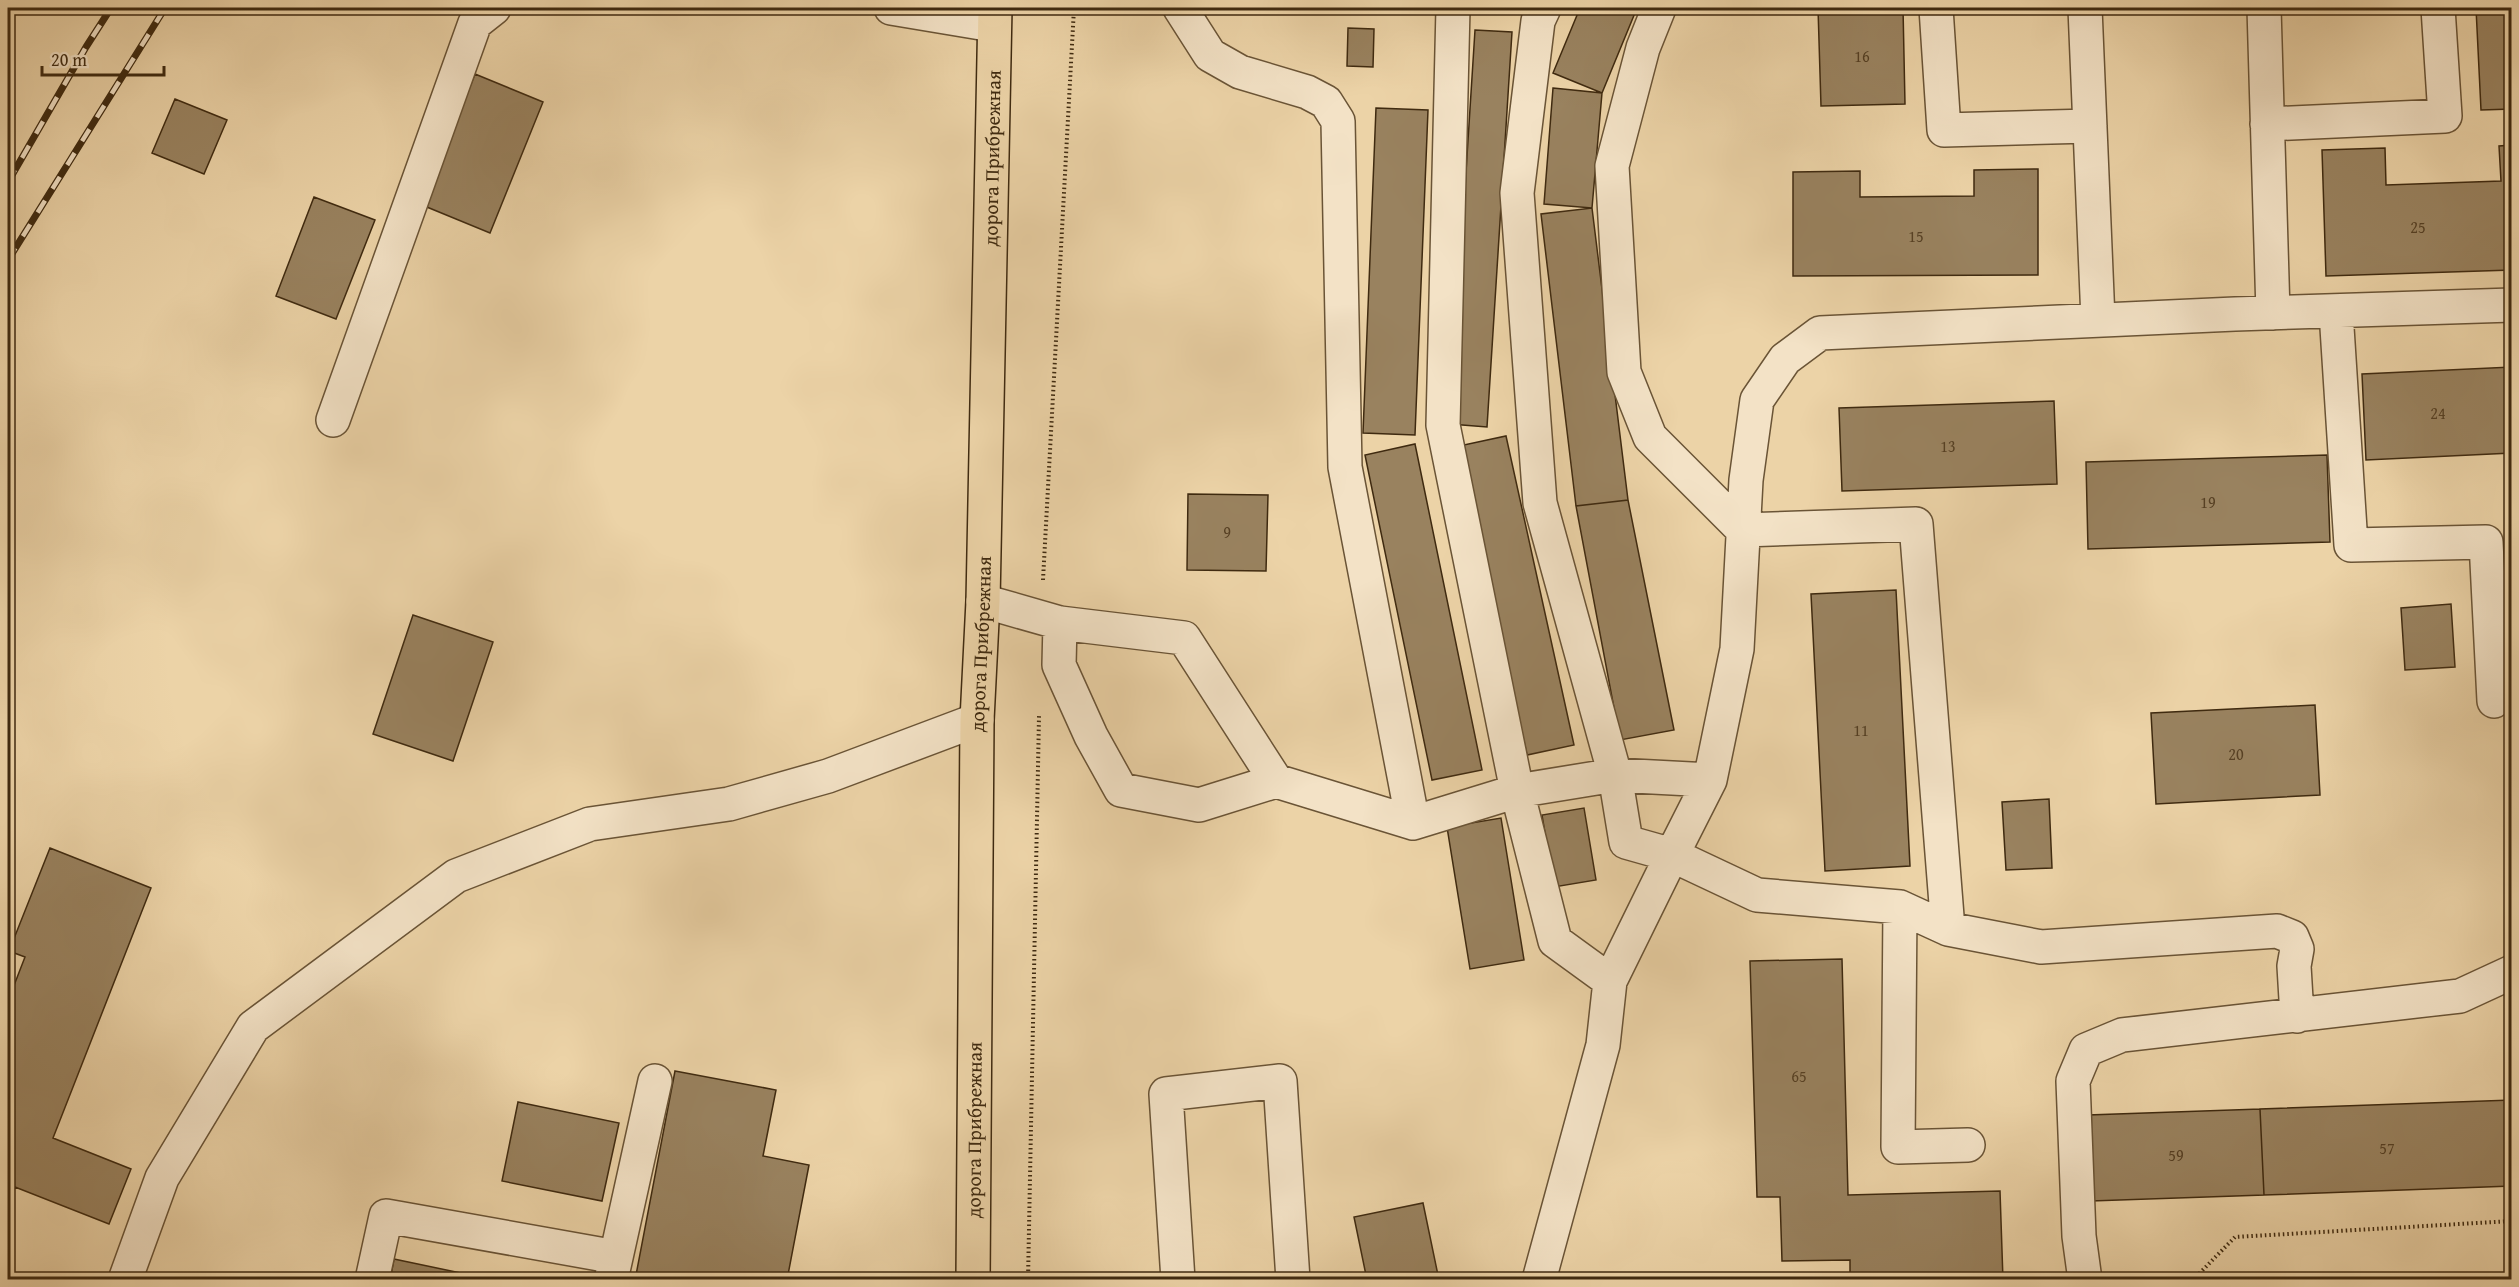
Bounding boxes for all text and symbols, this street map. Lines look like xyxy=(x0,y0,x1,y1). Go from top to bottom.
scale bar xyxy=(42,39,164,77)
house number: 16 xyxy=(1854,44,1870,68)
text: 20 m xyxy=(51,46,87,73)
street label: дорога Прибрежная xyxy=(975,70,1008,247)
house number: 25 xyxy=(2410,215,2426,239)
house number: 15 xyxy=(1908,224,1924,248)
house number: 24 xyxy=(2430,401,2446,425)
house number: 13 xyxy=(1940,434,1956,458)
house number: 19 xyxy=(2200,490,2216,514)
house number: 9 xyxy=(1223,520,1231,544)
street label: дорога Прибрежная xyxy=(962,556,998,732)
house number: 11 xyxy=(1853,718,1869,742)
house number: 20 xyxy=(2228,742,2244,766)
street label: дорога Прибрежная xyxy=(958,1042,989,1218)
house number: 65 xyxy=(1791,1064,1807,1088)
house number: 57 xyxy=(2379,1136,2395,1160)
house number: 59 xyxy=(2168,1143,2184,1167)

